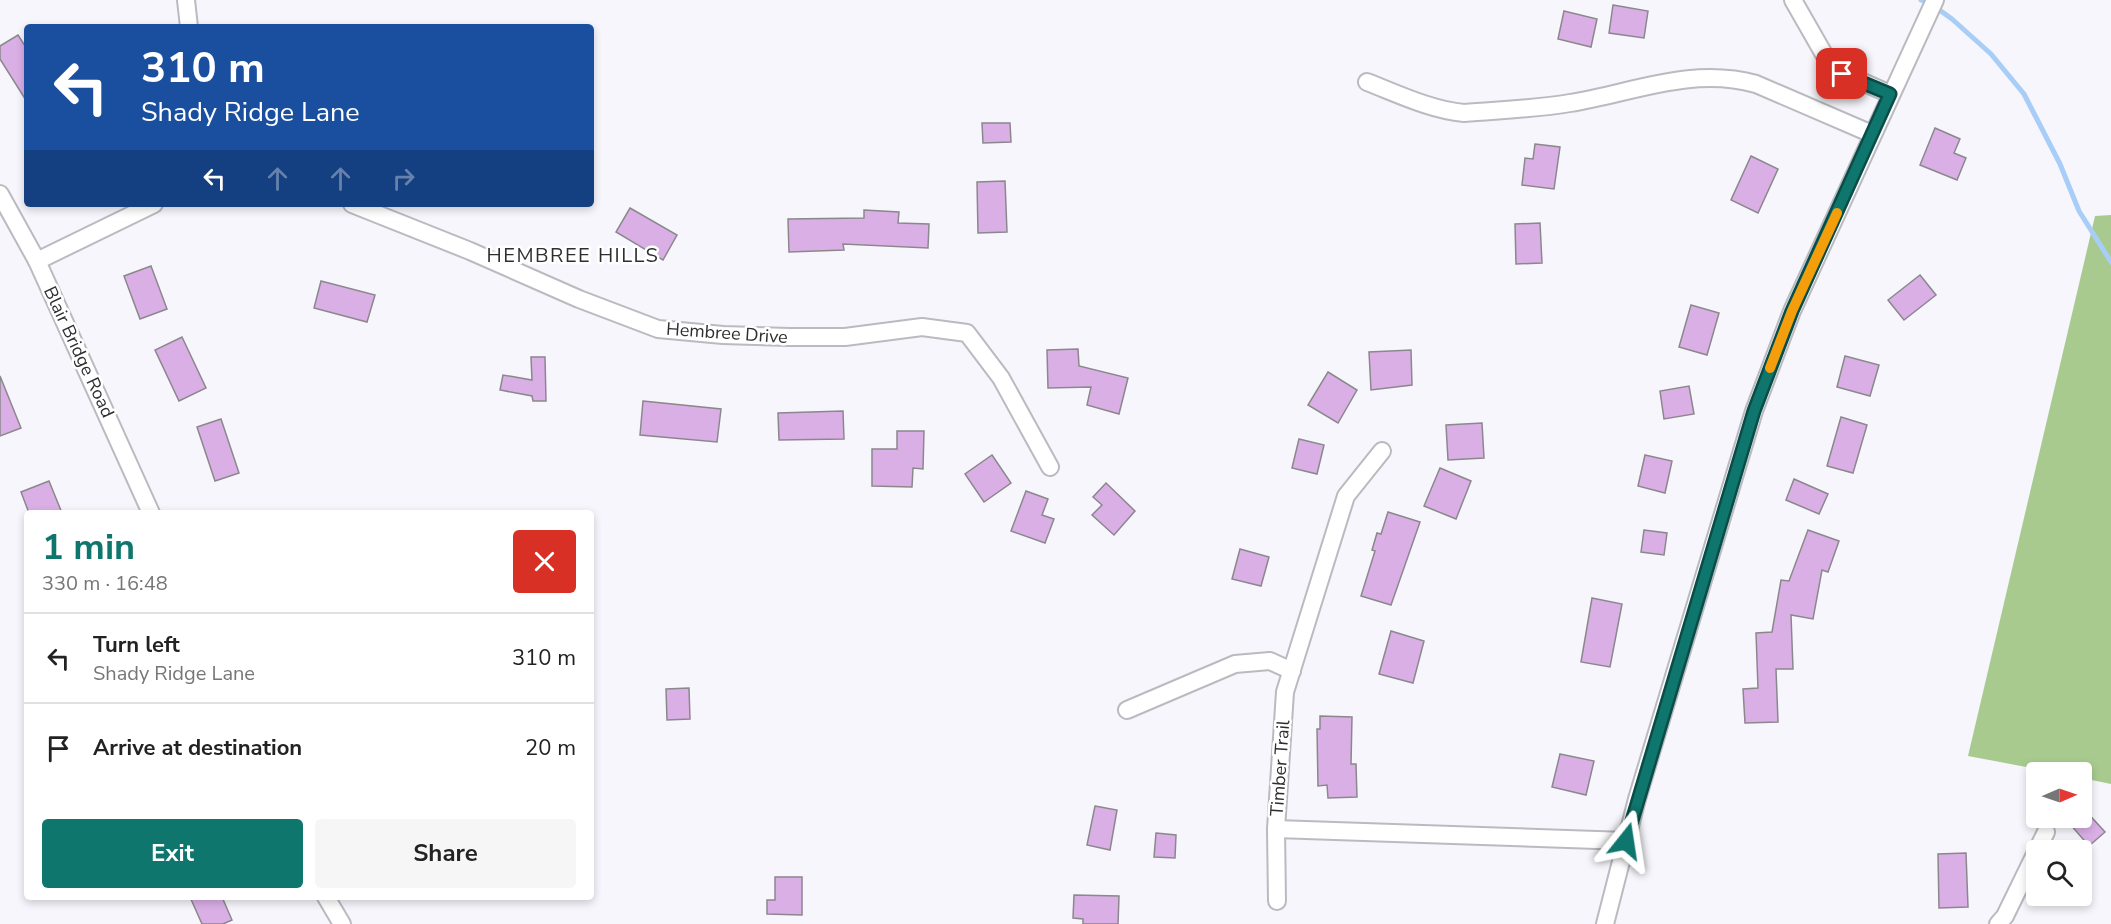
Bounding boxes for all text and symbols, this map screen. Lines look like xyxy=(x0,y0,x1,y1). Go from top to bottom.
text: 310 m xyxy=(141,40,265,97)
icon: left xyxy=(42,48,120,126)
pin xyxy=(1816,48,1867,99)
icon: arrive xyxy=(1825,57,1858,90)
text: Shady Ridge Lane xyxy=(141,94,360,131)
icon: left xyxy=(198,162,231,195)
icon: ahead xyxy=(261,162,294,195)
icon: ahead xyxy=(324,162,357,195)
icon: right xyxy=(387,162,420,195)
district label: HEMBREE HILLS xyxy=(487,242,659,269)
street label: Blair Bridge Road xyxy=(38,282,120,422)
street label: Hembree Drive xyxy=(665,317,789,349)
text: 1 min xyxy=(42,523,135,572)
button: close xyxy=(513,530,576,593)
text: 330 m · 16:48 xyxy=(42,570,168,597)
text: Turn left xyxy=(93,630,180,660)
icon: left xyxy=(42,642,75,675)
text: 310 m xyxy=(512,643,576,673)
text: Shady Ridge Lane xyxy=(93,660,255,687)
street label: Timber Trail xyxy=(1265,718,1295,817)
icon: arrive xyxy=(42,732,75,765)
text: Arrive at destination xyxy=(93,733,302,763)
text: 20 m xyxy=(525,733,576,763)
north arrow xyxy=(2026,762,2092,828)
map controls xyxy=(2026,762,2092,906)
position arrow xyxy=(1594,809,1658,873)
button: Exit xyxy=(42,819,303,888)
button: Share xyxy=(315,819,576,888)
button: search xyxy=(2026,840,2092,906)

